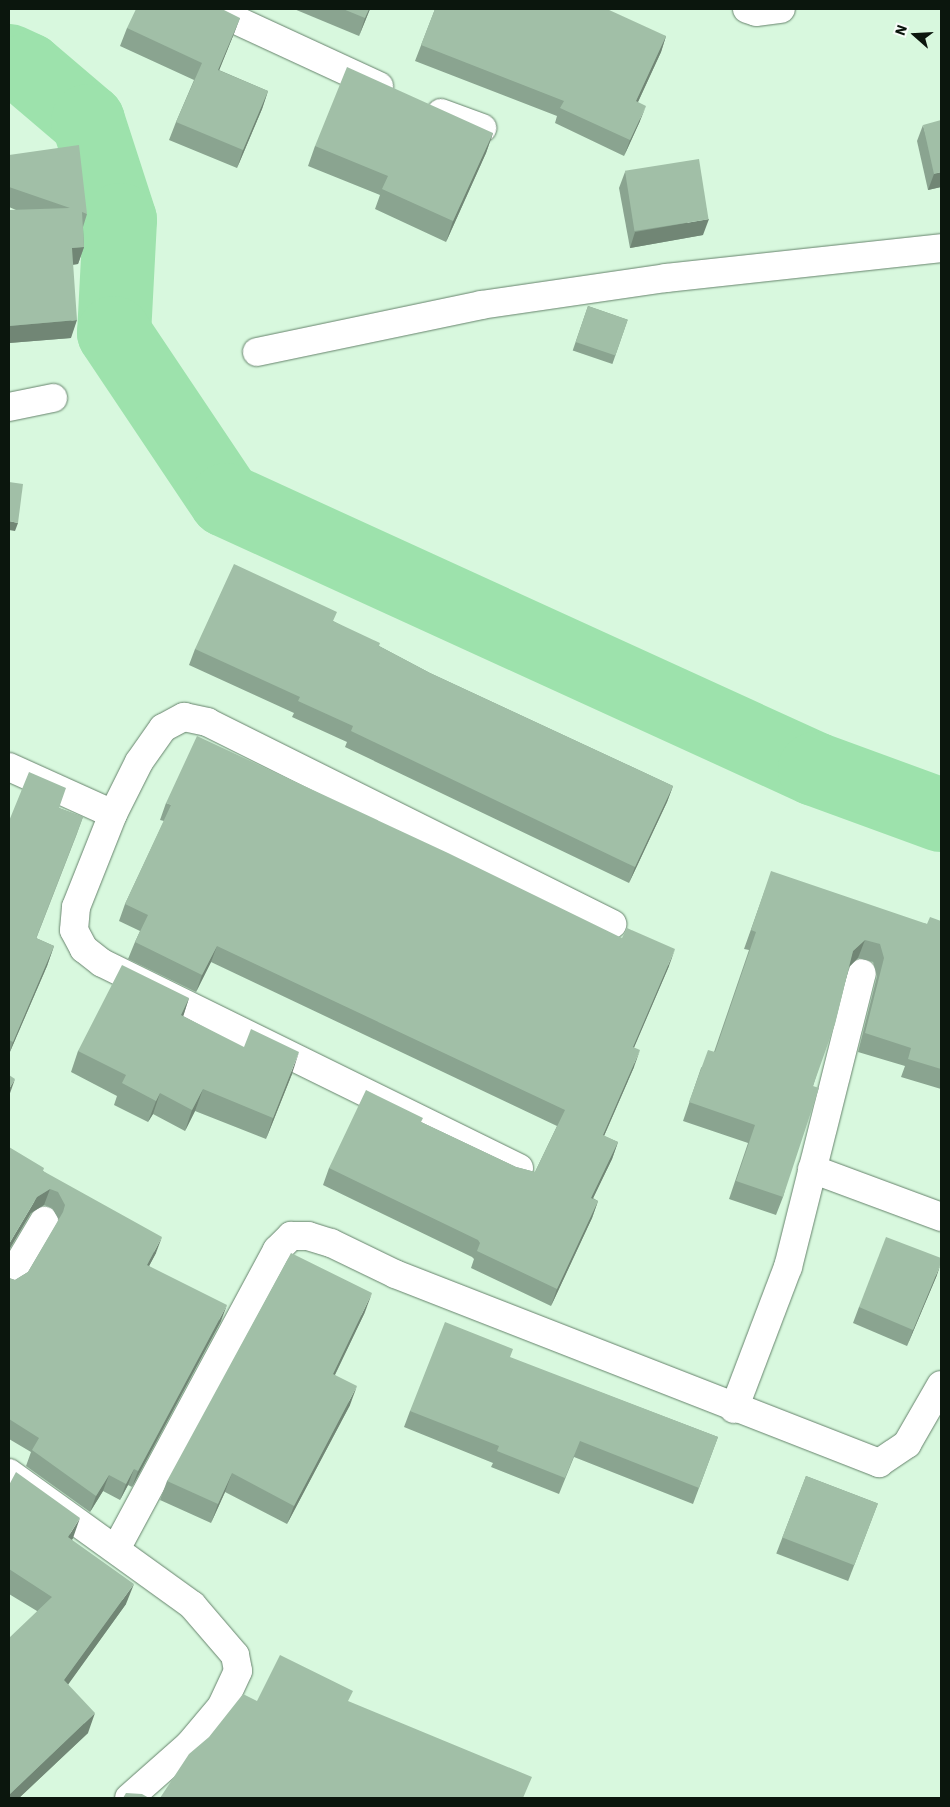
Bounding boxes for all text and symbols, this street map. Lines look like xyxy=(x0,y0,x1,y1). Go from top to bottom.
north arrow xyxy=(890,10,940,60)
text: N xyxy=(891,22,911,38)

